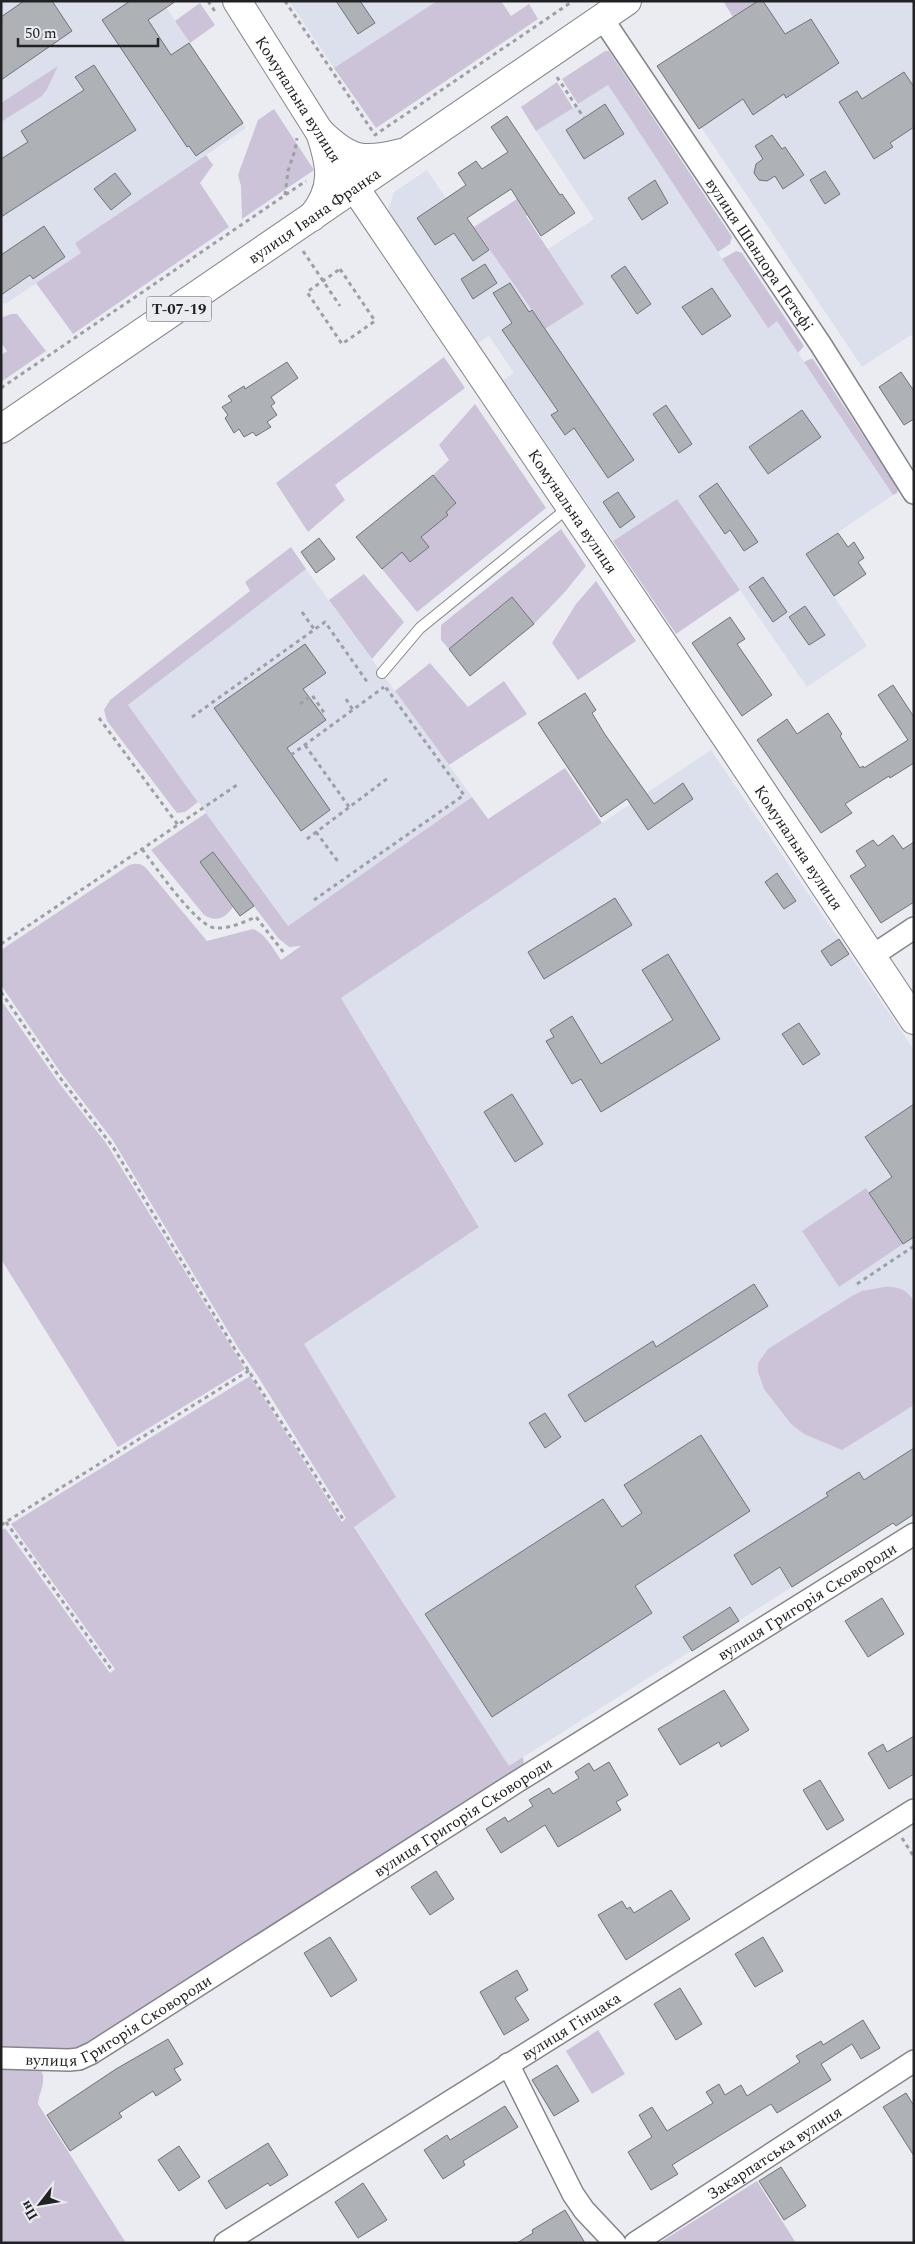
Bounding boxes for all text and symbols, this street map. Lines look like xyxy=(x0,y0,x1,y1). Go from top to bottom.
scale bar xyxy=(18,15,158,47)
text: 50 m xyxy=(25,22,57,45)
street label: Комунальна вулиця xyxy=(249,31,347,168)
street label: вулиця Івана Франка xyxy=(243,162,386,270)
street label: вулиця Шандора Петефі xyxy=(699,173,819,336)
road number: Т-07-19 xyxy=(146,296,212,322)
street label: Комунальна вулиця xyxy=(522,444,623,579)
street label: Комунальна вулиця xyxy=(748,780,849,915)
street label: вулиця Григорія Сковороди xyxy=(713,1537,902,1667)
street label: вулиця Григорія Сковороди xyxy=(369,1752,557,1883)
street label: вулиця Григорія Сковороди xyxy=(25,1969,217,2073)
street label: вулиця Гінцака xyxy=(516,1986,626,2067)
street label: Закарпатська вулиця xyxy=(702,2100,847,2206)
north arrow xyxy=(15,2179,65,2229)
text: Пн xyxy=(15,2196,43,2224)

